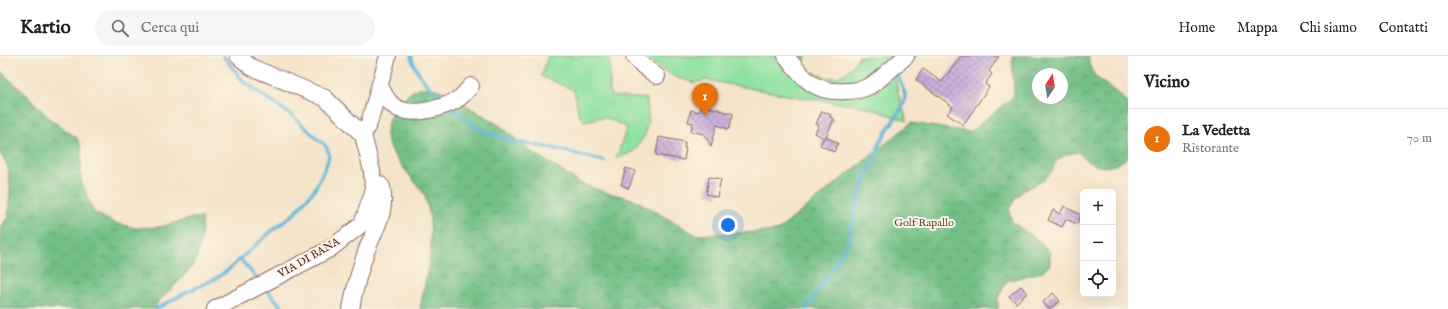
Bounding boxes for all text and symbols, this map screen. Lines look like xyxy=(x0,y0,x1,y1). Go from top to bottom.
search box xyxy=(95,10,375,46)
text: Kartio xyxy=(20,16,71,40)
icon: search xyxy=(109,17,131,39)
text: Cerca qui xyxy=(141,18,199,37)
text: Home xyxy=(1179,19,1215,37)
text: Mappa xyxy=(1237,19,1278,37)
text: Chi siamo xyxy=(1300,19,1357,37)
text: Contatti xyxy=(1379,19,1428,37)
north arrow xyxy=(1032,68,1068,104)
text: Vicino xyxy=(1144,72,1190,93)
pin: 1 xyxy=(692,83,718,116)
text: La Vedetta xyxy=(1182,121,1250,140)
text: 1 xyxy=(1155,130,1159,147)
text: 70 m xyxy=(1407,130,1432,147)
text: Ristorante xyxy=(1182,140,1239,157)
map controls xyxy=(1080,189,1116,297)
button: + xyxy=(1080,189,1116,225)
your location xyxy=(718,215,738,235)
park label: Golf Rapallo xyxy=(894,216,954,230)
button: − xyxy=(1080,225,1116,261)
street label: VIA DI BANA xyxy=(275,234,343,282)
button: locate xyxy=(1080,261,1116,297)

